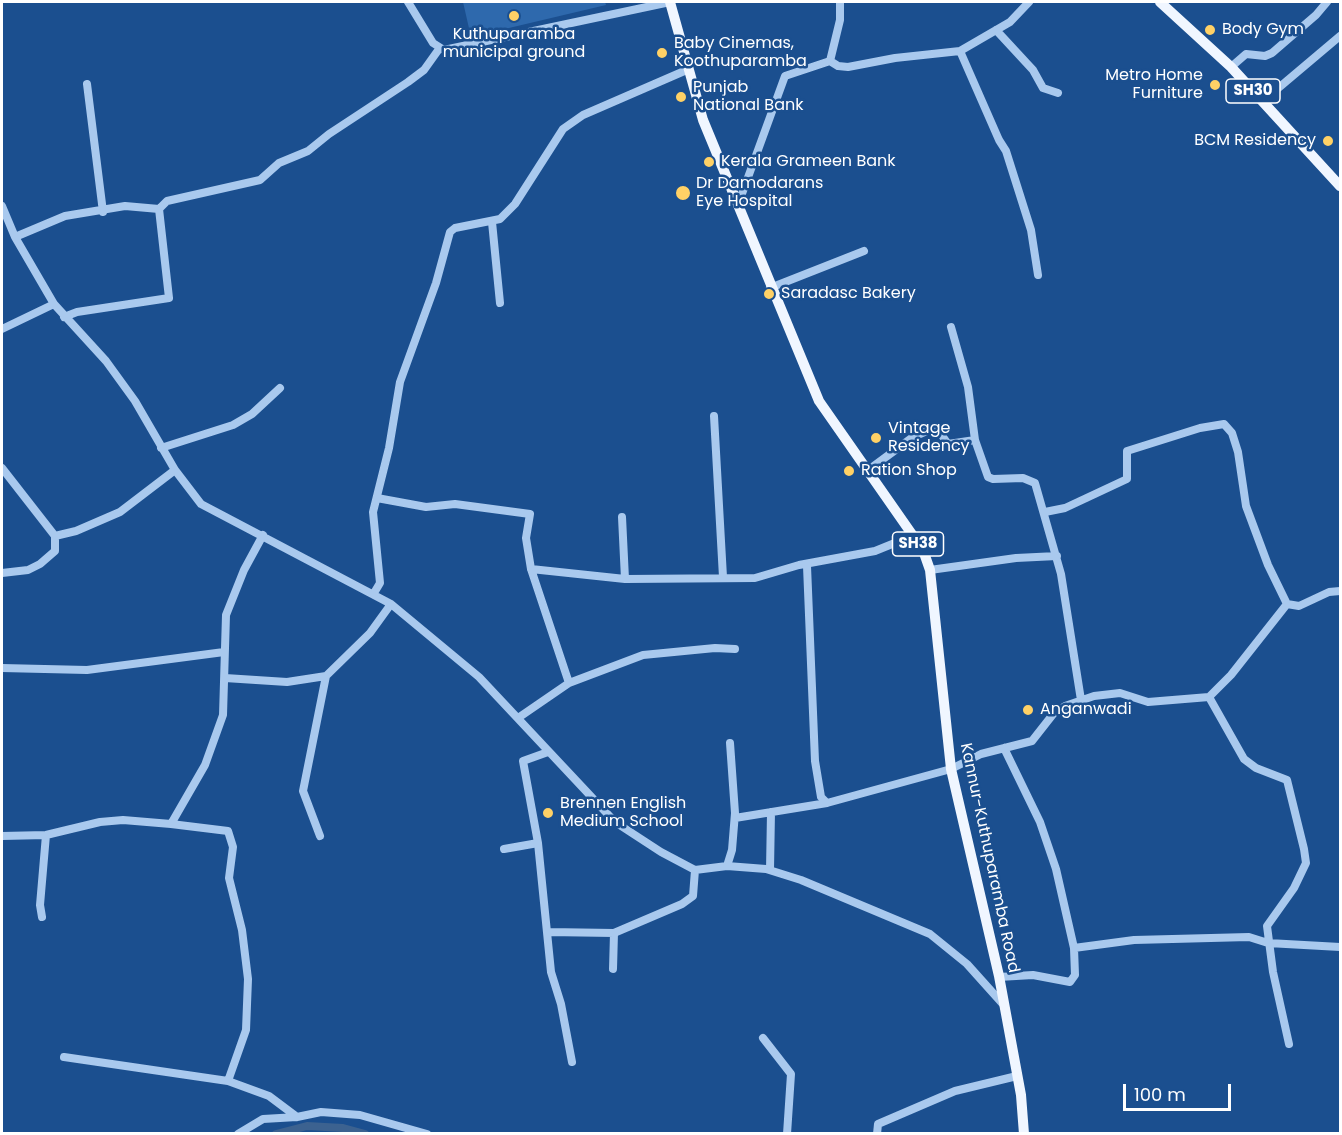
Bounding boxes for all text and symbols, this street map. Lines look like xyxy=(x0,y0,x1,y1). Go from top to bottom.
marker: Kuthuparamba municipal ground xyxy=(507,9,521,23)
place label: Body Gym xyxy=(1222,20,1304,40)
marker: Body Gym xyxy=(1203,23,1217,37)
place label: Kuthuparamba municipal ground xyxy=(443,25,585,63)
place label: Baby Cinemas, Koothuparamba xyxy=(674,34,807,72)
marker: Baby Cinemas, Koothuparamba xyxy=(655,46,669,60)
place label: Metro Home Furniture xyxy=(1105,66,1203,104)
place label: Punjab National Bank xyxy=(693,78,803,116)
marker: Metro Home Furniture xyxy=(1208,78,1222,92)
road number: SH30 xyxy=(1226,79,1280,103)
marker: Punjab National Bank xyxy=(674,90,688,104)
place label: BCM Residency xyxy=(1194,131,1316,151)
marker: BCM Residency xyxy=(1321,134,1335,148)
place label: Kerala Grameen Bank xyxy=(721,152,895,172)
marker: Kerala Grameen Bank xyxy=(702,155,716,169)
place label: Dr Damodarans Eye Hospital xyxy=(696,174,823,212)
marker: Dr Damodarans Eye Hospital xyxy=(674,184,692,202)
place label: Saradasc Bakery xyxy=(781,284,916,304)
marker: Saradasc Bakery xyxy=(762,287,776,301)
place label: Vintage Residency xyxy=(888,419,970,457)
marker: Vintage Residency xyxy=(869,431,883,445)
place label: Ration Shop xyxy=(861,461,957,481)
marker: Ration Shop xyxy=(842,464,856,478)
road number: SH38 xyxy=(892,532,944,556)
place label: Anganwadi xyxy=(1040,700,1132,720)
marker: Anganwadi xyxy=(1021,703,1035,717)
street label: Kannur-Kuthuparamba Road xyxy=(955,741,1023,975)
place label: Brennen English Medium School xyxy=(560,794,686,832)
marker: Brennen English Medium School xyxy=(541,806,555,820)
scale bar xyxy=(1126,1072,1234,1110)
text: 100 m xyxy=(1134,1082,1186,1107)

